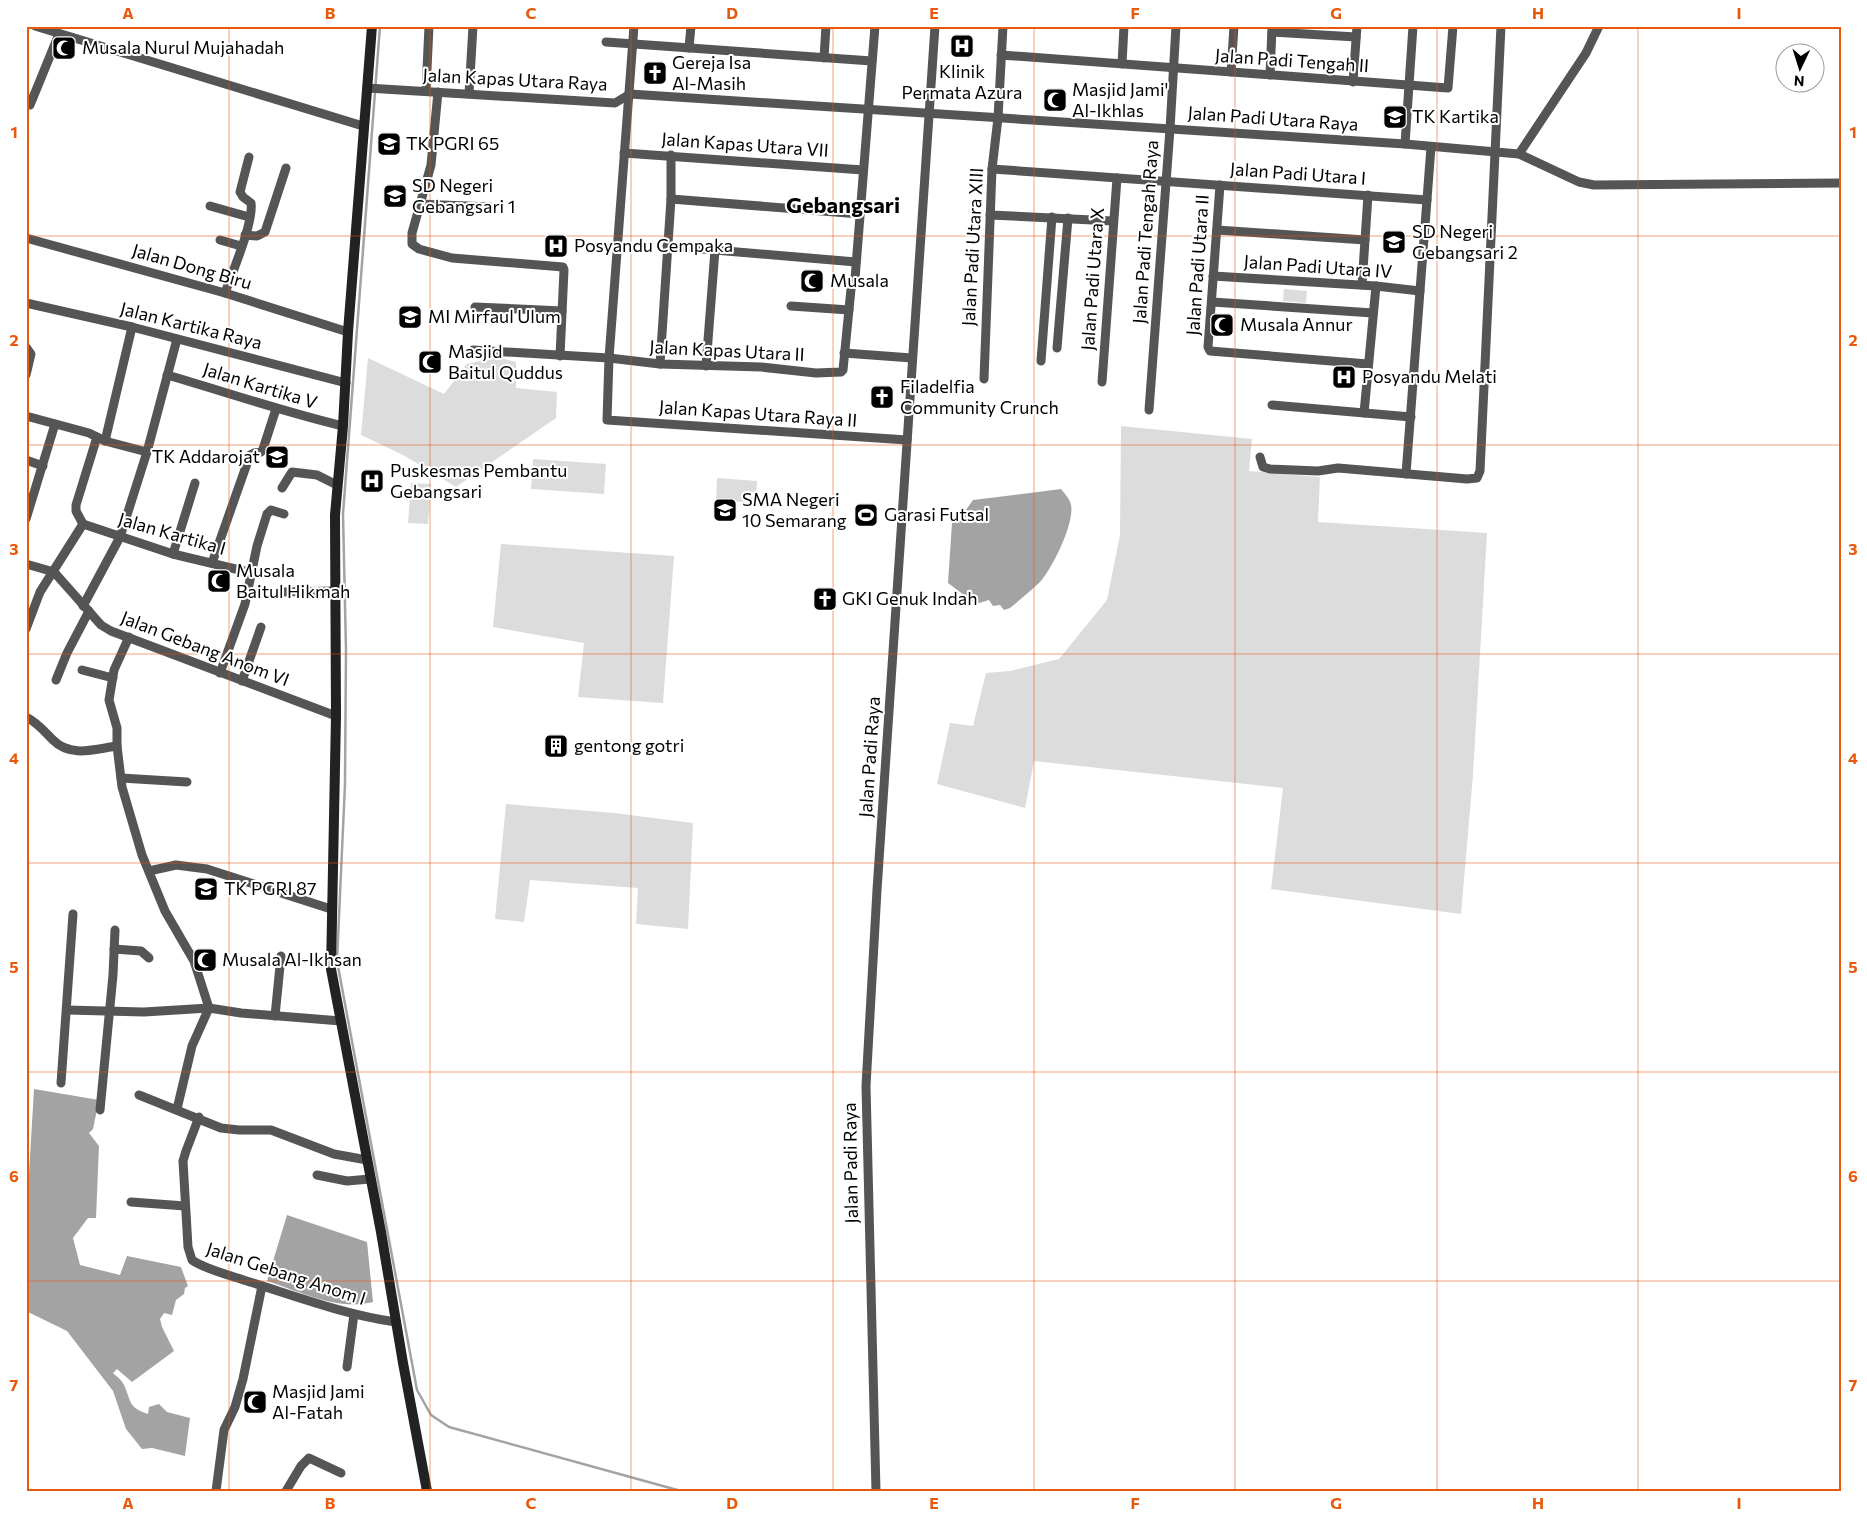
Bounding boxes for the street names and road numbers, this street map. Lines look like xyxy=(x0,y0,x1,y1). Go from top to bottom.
street label: Jalan Padi Tengah II xyxy=(1214,44,1370,76)
street label: Jalan Kapas Utara Raya xyxy=(422,63,608,95)
street label: Jalan Padi Utara Raya xyxy=(1187,101,1359,135)
street label: Jalan Kapas Utara VII xyxy=(661,127,830,161)
street label: Jalan Padi Tengah Raya xyxy=(1128,139,1162,325)
street label: Jalan Padi Utara I xyxy=(1229,157,1367,189)
street label: Jalan Padi Utara XIII xyxy=(957,167,987,327)
street label: Jalan Padi Utara II xyxy=(1181,194,1213,336)
street label: Jalan Padi Utara X xyxy=(1076,207,1108,351)
street label: Jalan Dong Biru xyxy=(130,238,255,294)
street label: Jalan Padi Utara IV xyxy=(1243,250,1393,282)
street label: Jalan Kartika Raya xyxy=(118,297,264,353)
street label: Jalan Kapas Utara II xyxy=(649,335,805,365)
street label: Jalan Kartika V xyxy=(201,357,320,413)
street label: Jalan Kapas Utara Raya II xyxy=(658,395,858,431)
street label: Jalan Kartika I xyxy=(116,507,229,559)
street label: Jalan Gebang Anom VI xyxy=(118,606,293,690)
street label: Jalan Padi Raya xyxy=(854,696,884,818)
street label: Jalan Padi Raya xyxy=(838,1102,862,1224)
street label: Jalan Gebang Anom I xyxy=(204,1237,369,1309)

